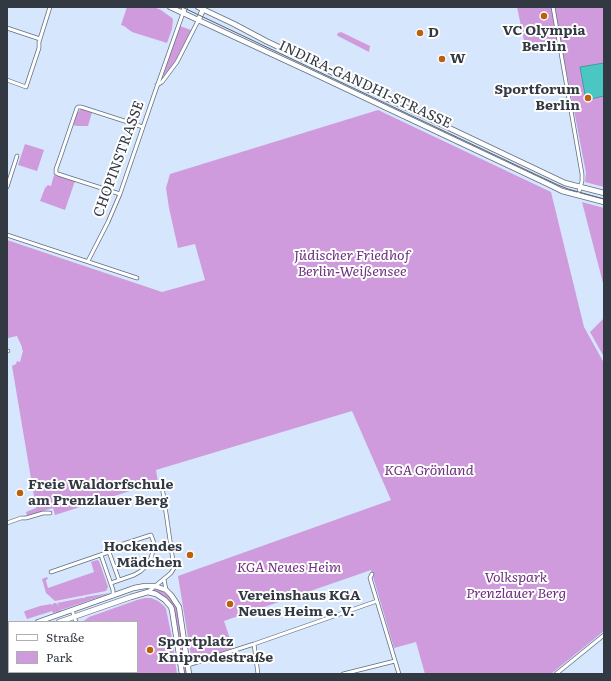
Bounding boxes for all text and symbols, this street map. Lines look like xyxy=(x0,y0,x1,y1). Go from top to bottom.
marker: VC Olympia Berlin xyxy=(539,11,549,21)
place label: VC Olympia Berlin xyxy=(502,23,586,56)
place label: D xyxy=(428,25,439,41)
marker: D xyxy=(415,28,425,38)
street label: INDIRA-GANDHI-STRASSE xyxy=(276,38,454,132)
place label: W xyxy=(450,51,466,67)
marker: W xyxy=(437,54,447,64)
place label: Sportforum Berlin xyxy=(495,82,580,114)
marker: Sportforum Berlin xyxy=(583,93,593,103)
street label: CHOPINSTRASSE xyxy=(90,99,148,219)
park label: Jüdischer Friedhof Berlin-Weißensee xyxy=(294,248,410,280)
park label: KGA Grönland xyxy=(384,463,474,479)
place label: Freie Waldorfschule am Prenzlauer Berg xyxy=(28,477,173,510)
marker: Freie Waldorfschule am Prenzlauer Berg xyxy=(15,488,25,498)
place label: Hockendes Mädchen xyxy=(103,539,182,572)
marker: Hockendes Mädchen xyxy=(185,550,195,560)
park label: KGA Neues Heim xyxy=(237,560,341,576)
park label: Volkspark Prenzlauer Berg xyxy=(466,570,566,602)
place label: Vereinshaus KGA Neues Heim e. V. xyxy=(238,588,361,620)
marker: Vereinshaus KGA Neues Heim e. V. xyxy=(225,599,235,609)
legend xyxy=(8,621,138,673)
text: Straße xyxy=(46,628,84,646)
place label: Sportplatz Kniprodestraße xyxy=(158,634,273,666)
marker: Sportplatz Kniprodestraße xyxy=(145,645,155,655)
text: Park xyxy=(46,648,72,666)

